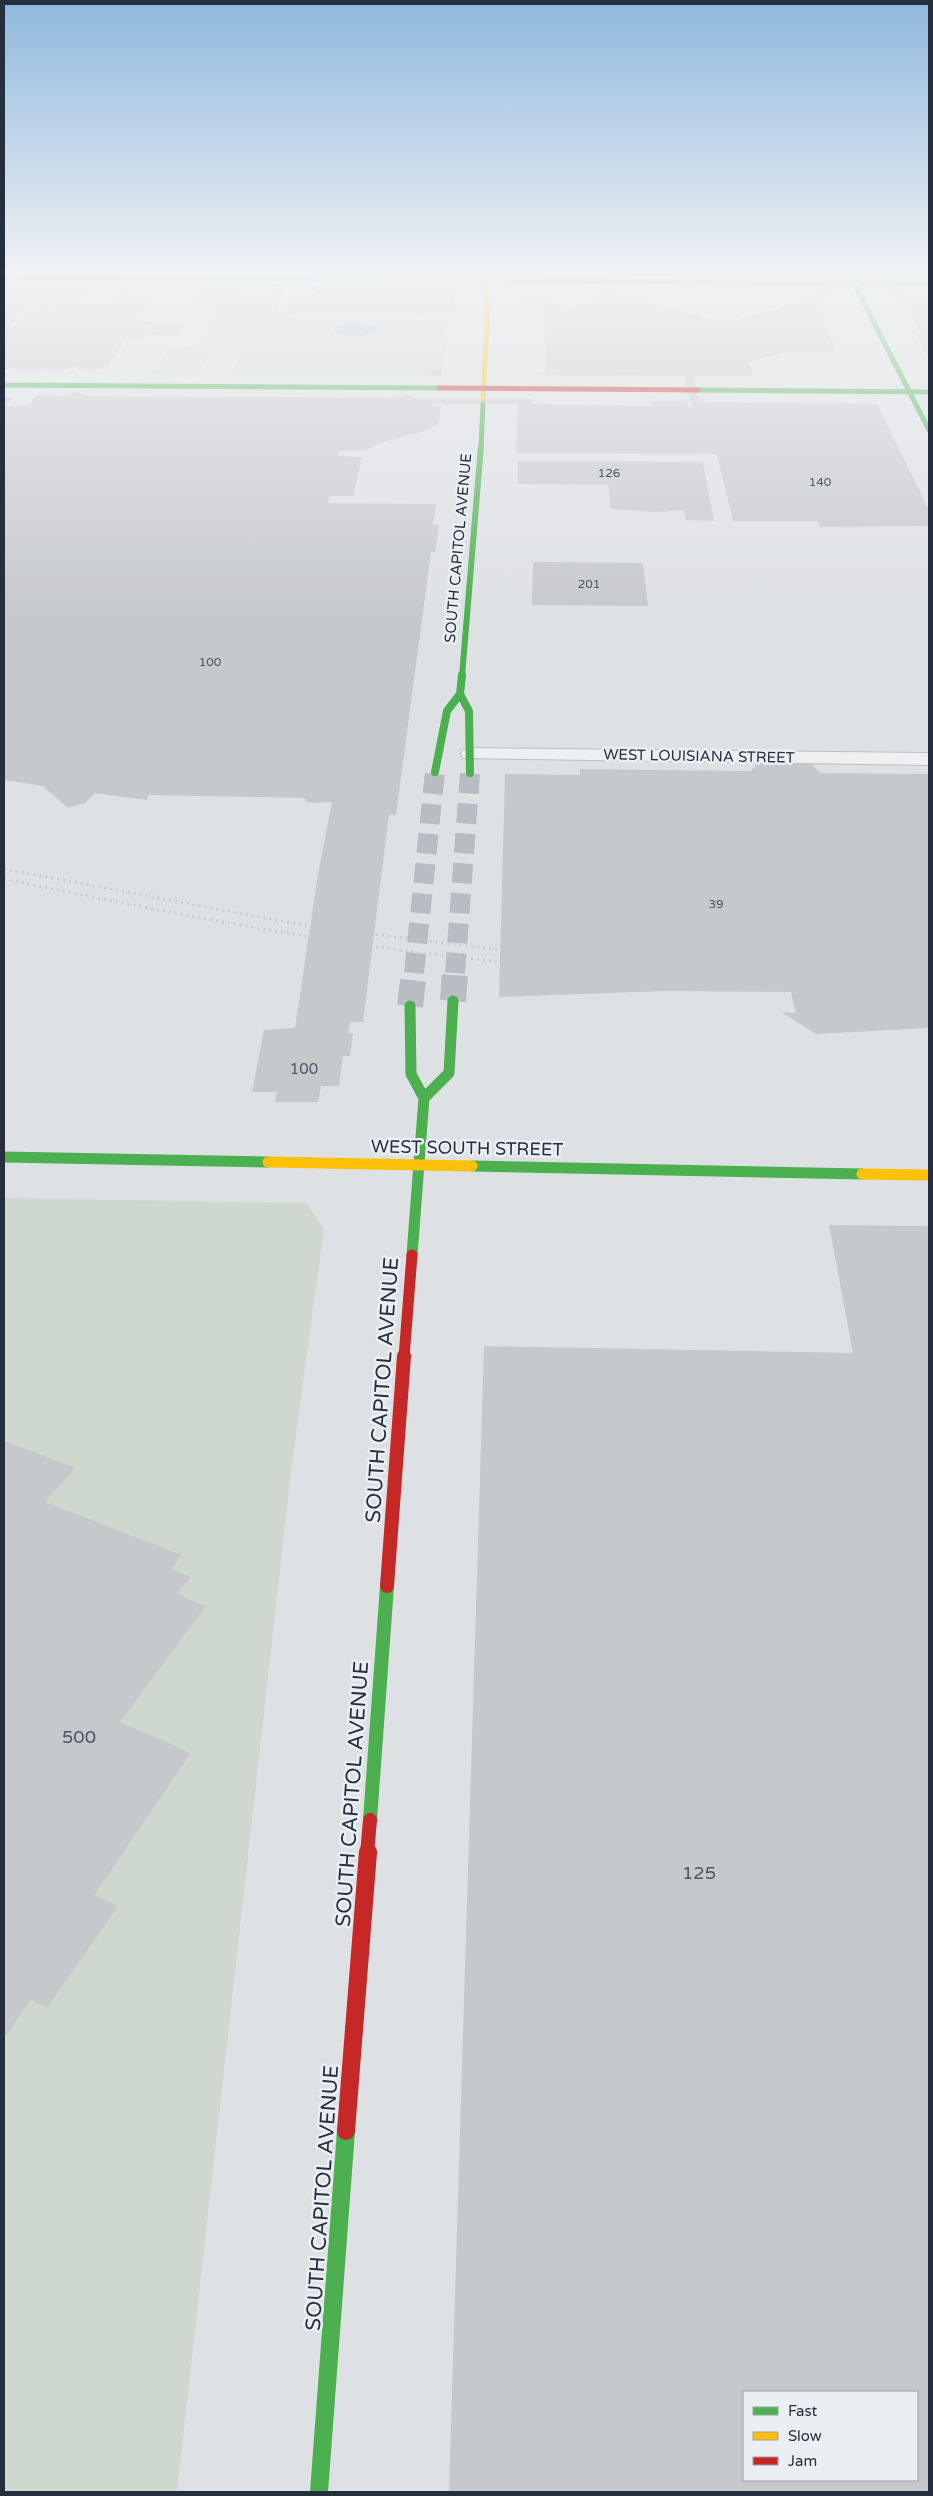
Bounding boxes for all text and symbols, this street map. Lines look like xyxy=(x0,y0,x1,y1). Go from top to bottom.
street label: SOUTH CAPITOL AVENUE xyxy=(441,453,475,643)
house number: 126 xyxy=(598,466,620,480)
house number: 140 xyxy=(809,475,832,489)
house number: 201 xyxy=(578,577,600,591)
house number: 100 xyxy=(199,655,222,669)
street label: WEST LOUISIANA STREET xyxy=(603,745,795,767)
house number: 39 xyxy=(708,897,724,911)
house number: 100 xyxy=(290,1060,318,1078)
street label: WEST SOUTH STREET xyxy=(371,1135,563,1161)
street label: SOUTH CAPITOL AVENUE xyxy=(361,1256,404,1524)
street label: SOUTH CAPITOL AVENUE xyxy=(331,1660,374,1928)
house number: 500 xyxy=(62,1726,96,1748)
house number: 125 xyxy=(682,1862,716,1884)
street label: SOUTH CAPITOL AVENUE xyxy=(301,2064,344,2332)
legend xyxy=(743,2391,918,2481)
text: Fast xyxy=(788,2402,818,2420)
text: Slow xyxy=(788,2427,822,2445)
text: Jam xyxy=(788,2452,817,2470)

